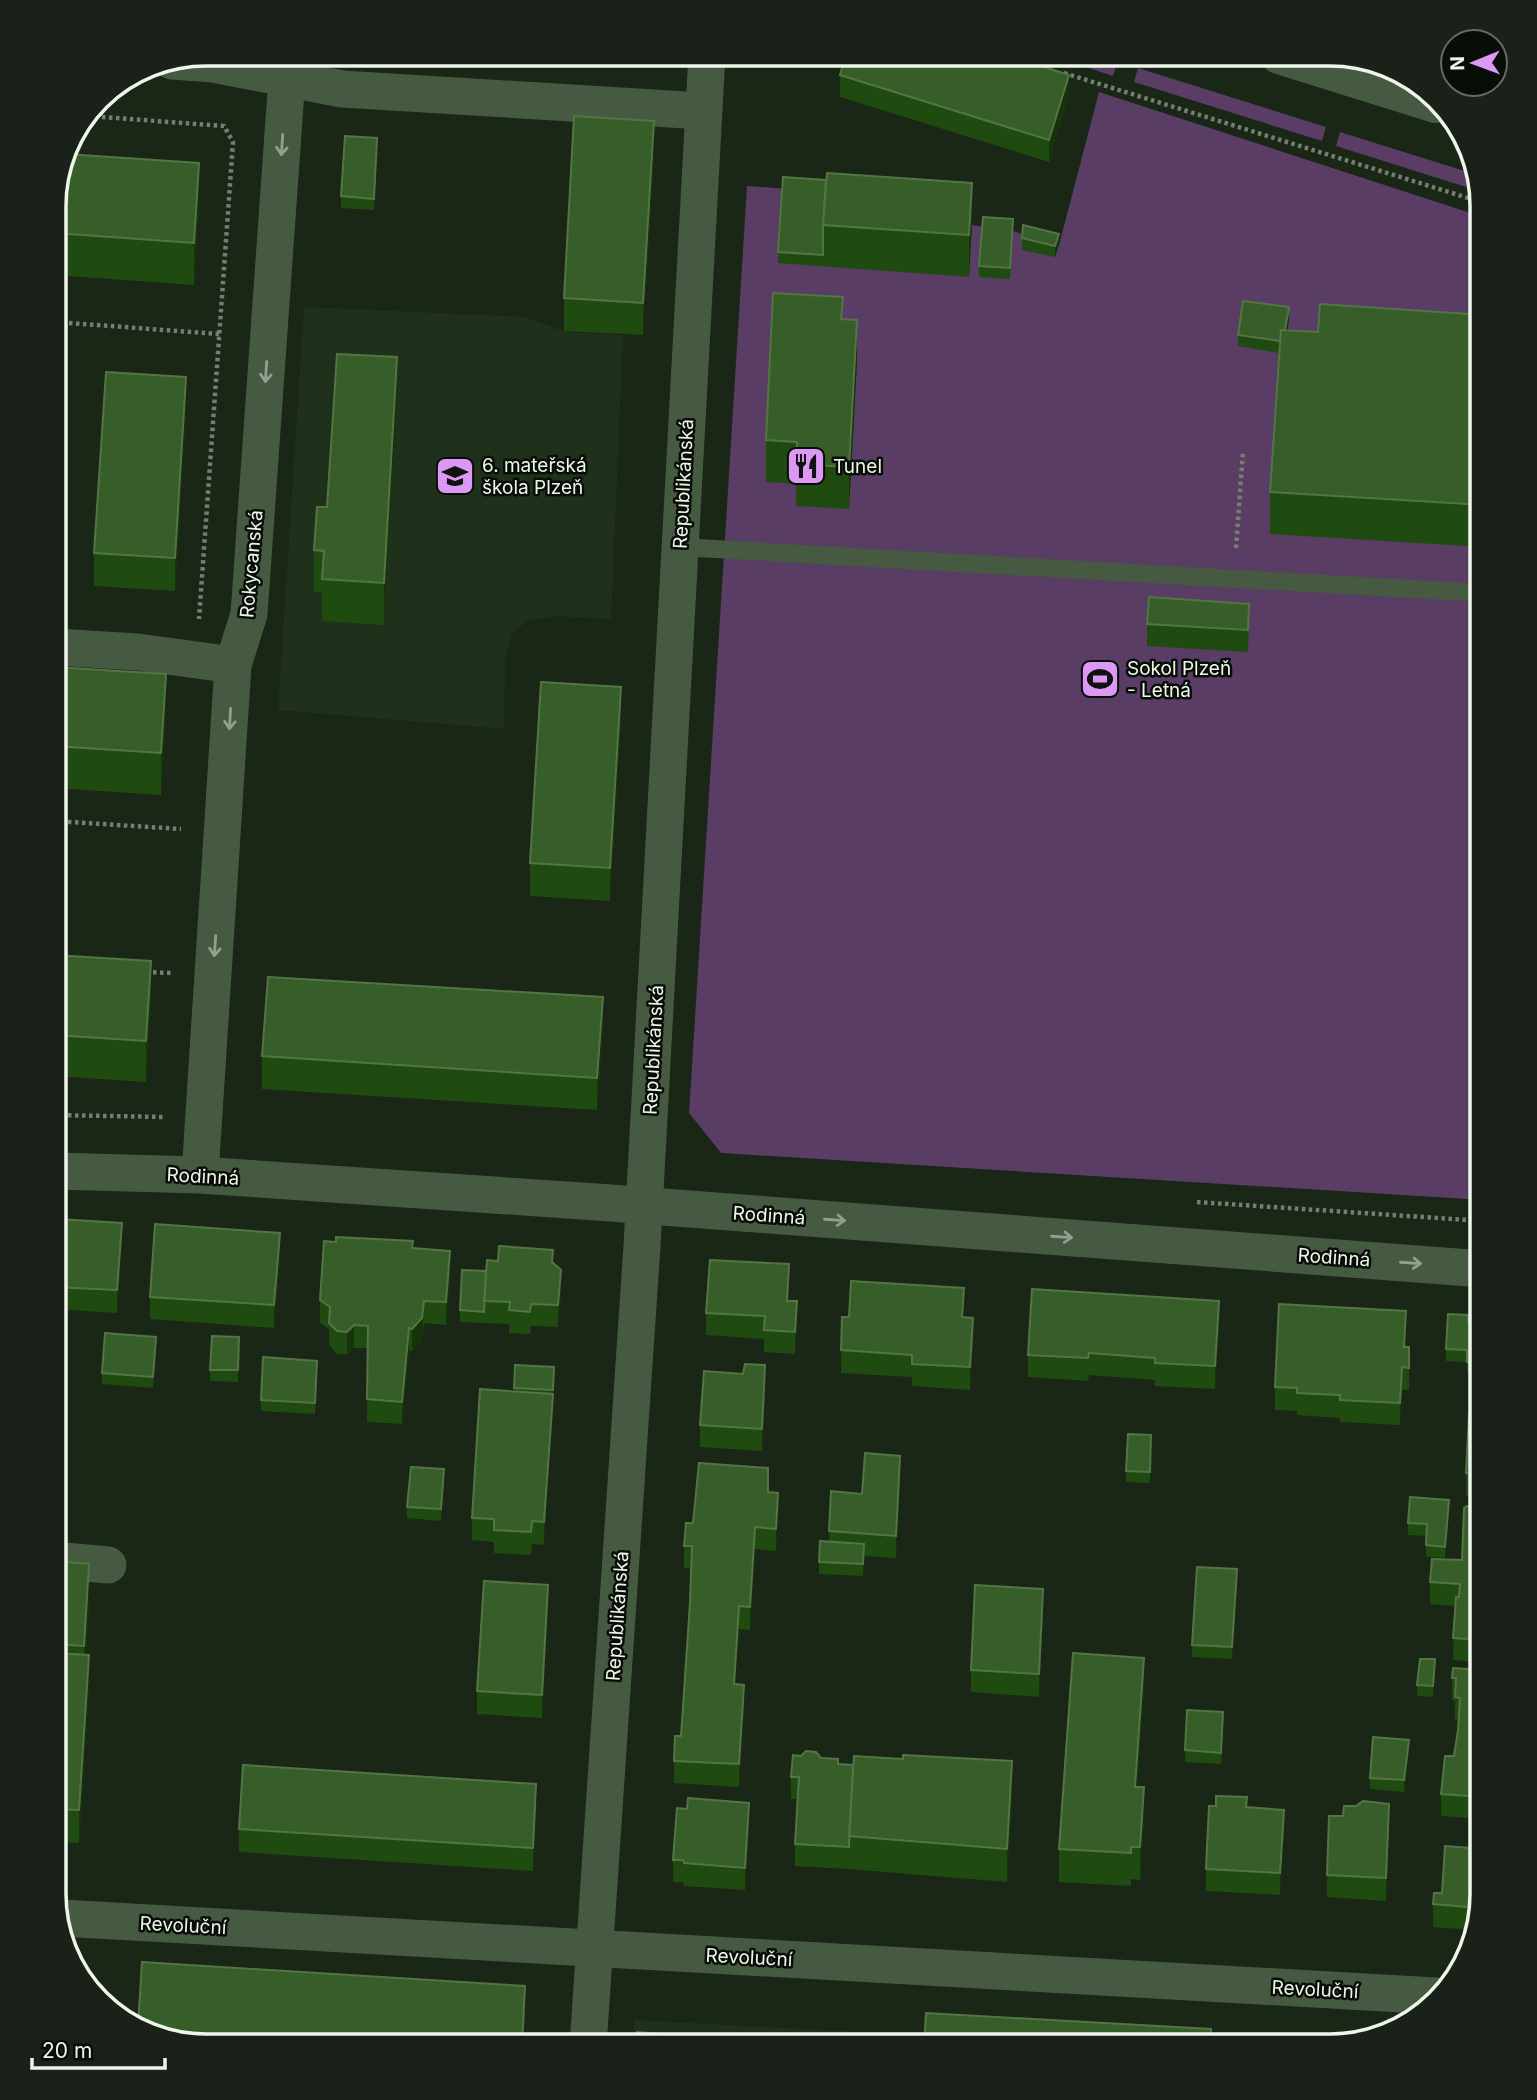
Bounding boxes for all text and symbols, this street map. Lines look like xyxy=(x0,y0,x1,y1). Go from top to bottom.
north arrow xyxy=(1439,28,1509,98)
text: N xyxy=(1446,56,1469,71)
one-way arrow xyxy=(275,133,288,155)
one-way arrow xyxy=(259,360,272,383)
street label: Republikánská xyxy=(669,418,698,550)
restaurant icon: Tunel xyxy=(785,445,827,487)
place label: 6. mateřská škola Plzeň xyxy=(482,454,587,499)
school or university icon: 6. mateřská škola Plzeň xyxy=(434,455,476,497)
place label: Tunel xyxy=(833,455,882,478)
street label: Rokycanská xyxy=(235,509,268,619)
place label: Sokol Plzeň - Letná xyxy=(1127,657,1231,702)
sports icon: Sokol Plzeň - Letná xyxy=(1079,658,1121,700)
one-way arrow xyxy=(224,707,237,730)
one-way arrow xyxy=(208,934,221,956)
street label: Republikánská xyxy=(639,984,668,1116)
street label: Rodinná xyxy=(166,1163,240,1190)
street label: Rodinná xyxy=(732,1201,806,1230)
one-way arrow xyxy=(823,1214,845,1227)
one-way arrow xyxy=(1050,1231,1072,1244)
street label: Rodinná xyxy=(1297,1243,1371,1272)
one-way arrow xyxy=(1399,1257,1421,1270)
street label: Republikánská xyxy=(601,1550,634,1682)
street label: Revoluční xyxy=(139,1912,227,1939)
street label: Revoluční xyxy=(705,1944,793,1971)
street label: Revoluční xyxy=(1271,1976,1359,2003)
scale bar xyxy=(32,2026,164,2070)
text: 20 m xyxy=(42,2038,92,2063)

